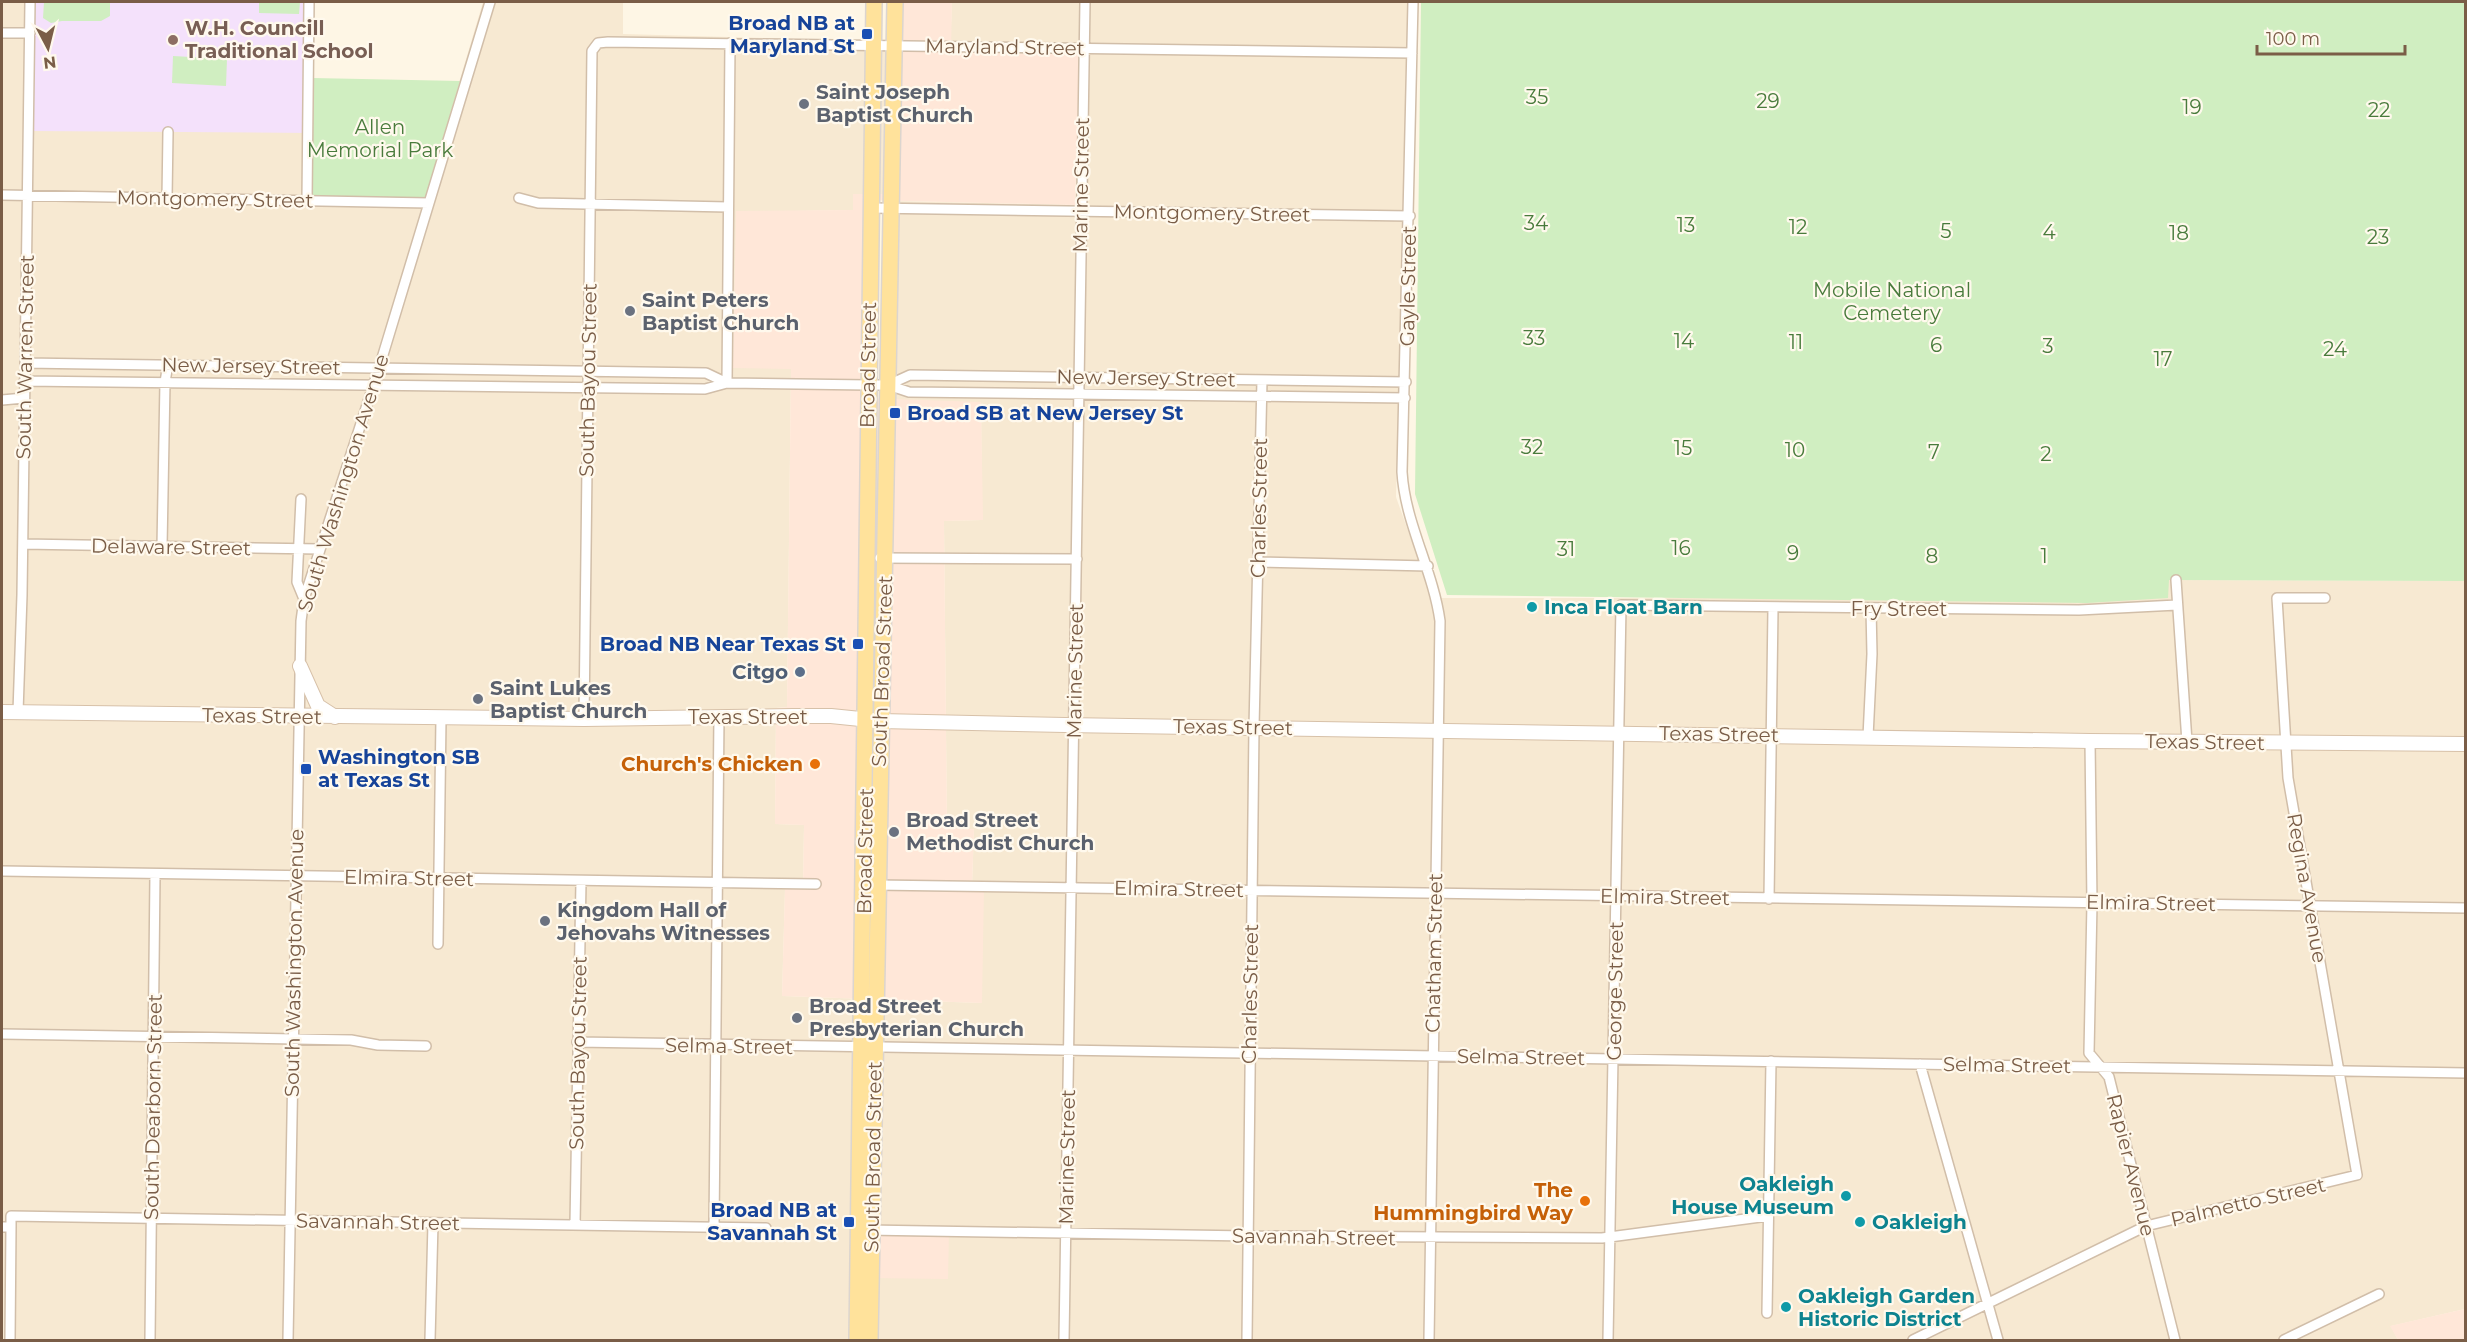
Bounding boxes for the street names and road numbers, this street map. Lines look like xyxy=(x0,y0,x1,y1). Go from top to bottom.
street label: Maryland Street xyxy=(925,34,1085,60)
street label: Marine Street xyxy=(1068,117,1094,253)
street label: Montgomery Street xyxy=(116,185,314,213)
street label: Montgomery Street xyxy=(1113,199,1311,227)
street label: Gayle Street xyxy=(1395,225,1421,347)
street label: South Warren Street xyxy=(11,254,39,460)
street label: South Bayou Street xyxy=(574,283,602,477)
street label: Broad Street xyxy=(855,302,881,428)
street label: South Washington Avenue xyxy=(292,351,394,615)
street label: New Jersey Street xyxy=(161,352,341,380)
street label: New Jersey Street xyxy=(1056,364,1236,392)
street label: Charles Street xyxy=(1246,438,1272,578)
street label: Delaware Street xyxy=(91,534,251,560)
street label: South Broad Street xyxy=(867,575,897,767)
street label: Fry Street xyxy=(1851,597,1947,621)
street label: Marine Street xyxy=(1062,603,1088,739)
street label: Texas Street xyxy=(202,703,322,729)
street label: Texas Street xyxy=(688,705,808,729)
street label: Texas Street xyxy=(1173,714,1293,740)
street label: Texas Street xyxy=(1659,721,1779,747)
street label: Texas Street xyxy=(2145,729,2265,755)
street label: Broad Street xyxy=(852,788,878,914)
street label: Regina Avenue xyxy=(2282,811,2332,965)
street label: South Washington Avenue xyxy=(280,829,308,1097)
street label: Elmira Street xyxy=(344,865,474,891)
street label: Chatham Street xyxy=(1421,873,1447,1033)
street label: Elmira Street xyxy=(1114,876,1244,902)
street label: Elmira Street xyxy=(1600,884,1730,910)
street label: Elmira Street xyxy=(2086,890,2216,916)
street label: George Street xyxy=(1602,921,1628,1061)
street label: Charles Street xyxy=(1237,924,1263,1064)
street label: South Bayou Street xyxy=(564,956,592,1150)
street label: South Dearborn Street xyxy=(139,994,167,1220)
street label: Selma Street xyxy=(665,1033,793,1059)
street label: Selma Street xyxy=(1457,1044,1585,1070)
street label: Selma Street xyxy=(1943,1052,2071,1078)
street label: South Broad Street xyxy=(859,1061,887,1253)
street label: Marine Street xyxy=(1054,1089,1080,1225)
street label: Rapier Avenue xyxy=(2102,1091,2160,1239)
street label: Palmetto Street xyxy=(2168,1172,2328,1232)
street label: Savannah Street xyxy=(296,1209,460,1235)
street label: Savannah Street xyxy=(1232,1224,1396,1250)

